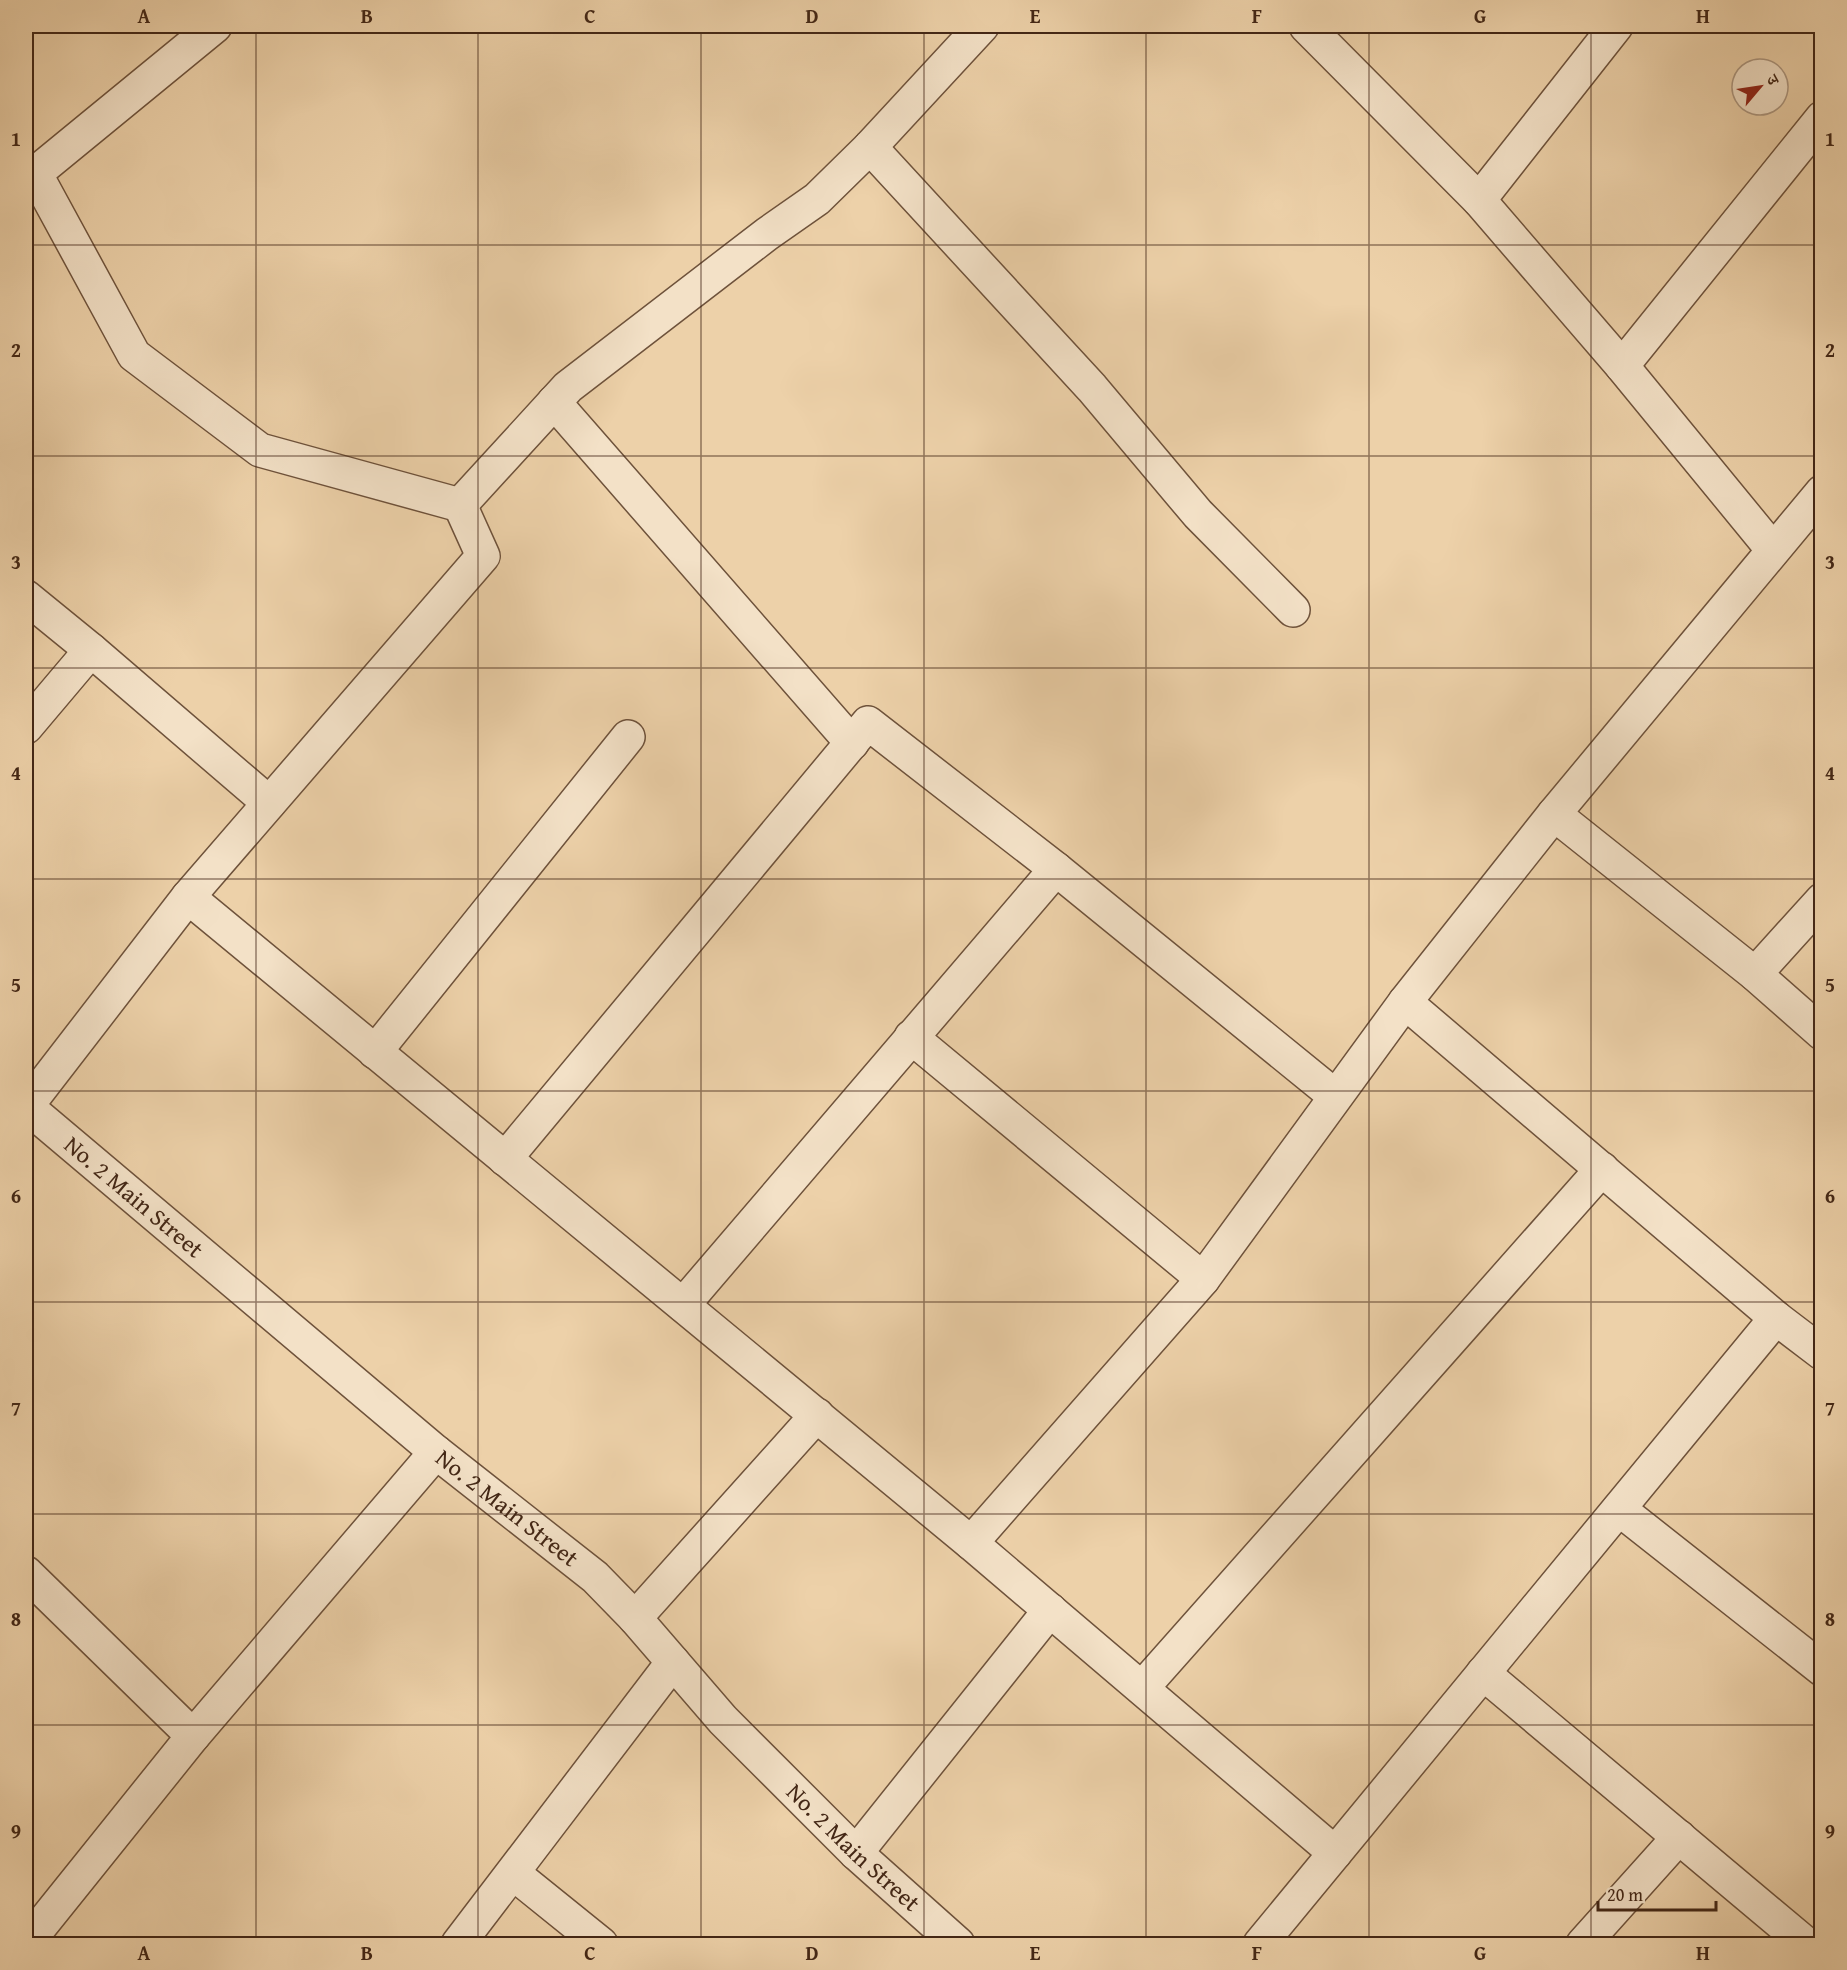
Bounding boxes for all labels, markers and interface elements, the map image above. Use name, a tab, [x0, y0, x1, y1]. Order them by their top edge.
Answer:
text: A	[138, 1, 151, 30]
text: B	[361, 1, 373, 30]
text: C	[584, 1, 596, 30]
text: D	[805, 1, 819, 30]
text: E	[1030, 1, 1041, 30]
text: F	[1252, 1, 1262, 30]
text: G	[1474, 1, 1486, 30]
text: H	[1696, 1, 1710, 30]
north arrow	[1730, 57, 1790, 117]
text: उ	[1760, 69, 1786, 91]
text: 1	[11, 124, 21, 153]
text: 1	[1825, 124, 1835, 153]
text: 2	[11, 335, 21, 364]
text: 2	[1825, 335, 1835, 364]
text: 3	[11, 547, 21, 576]
text: 3	[1825, 547, 1835, 576]
text: 4	[11, 758, 21, 787]
text: 4	[1825, 758, 1835, 787]
text: 5	[11, 970, 21, 999]
text: 5	[1825, 970, 1835, 999]
street label: No. 2 Main Street	[57, 1127, 212, 1266]
text: 6	[11, 1181, 21, 1210]
text: 6	[1825, 1181, 1835, 1210]
text: 7	[11, 1393, 21, 1422]
text: 7	[1825, 1393, 1835, 1422]
street label: No. 2 Main Street	[429, 1440, 587, 1575]
text: 8	[11, 1604, 21, 1633]
text: 8	[1825, 1604, 1835, 1633]
street label: No. 2 Main Street	[779, 1775, 929, 1920]
text: 9	[11, 1816, 21, 1845]
text: 9	[1825, 1816, 1835, 1845]
scale bar	[1598, 1874, 1716, 1912]
text: 20 m	[1607, 1881, 1643, 1908]
text: A	[138, 1938, 151, 1967]
text: B	[361, 1938, 373, 1967]
text: C	[584, 1938, 596, 1967]
text: D	[805, 1938, 819, 1967]
text: E	[1030, 1938, 1041, 1967]
text: F	[1252, 1938, 1262, 1967]
text: G	[1474, 1938, 1486, 1967]
text: H	[1696, 1938, 1710, 1967]

